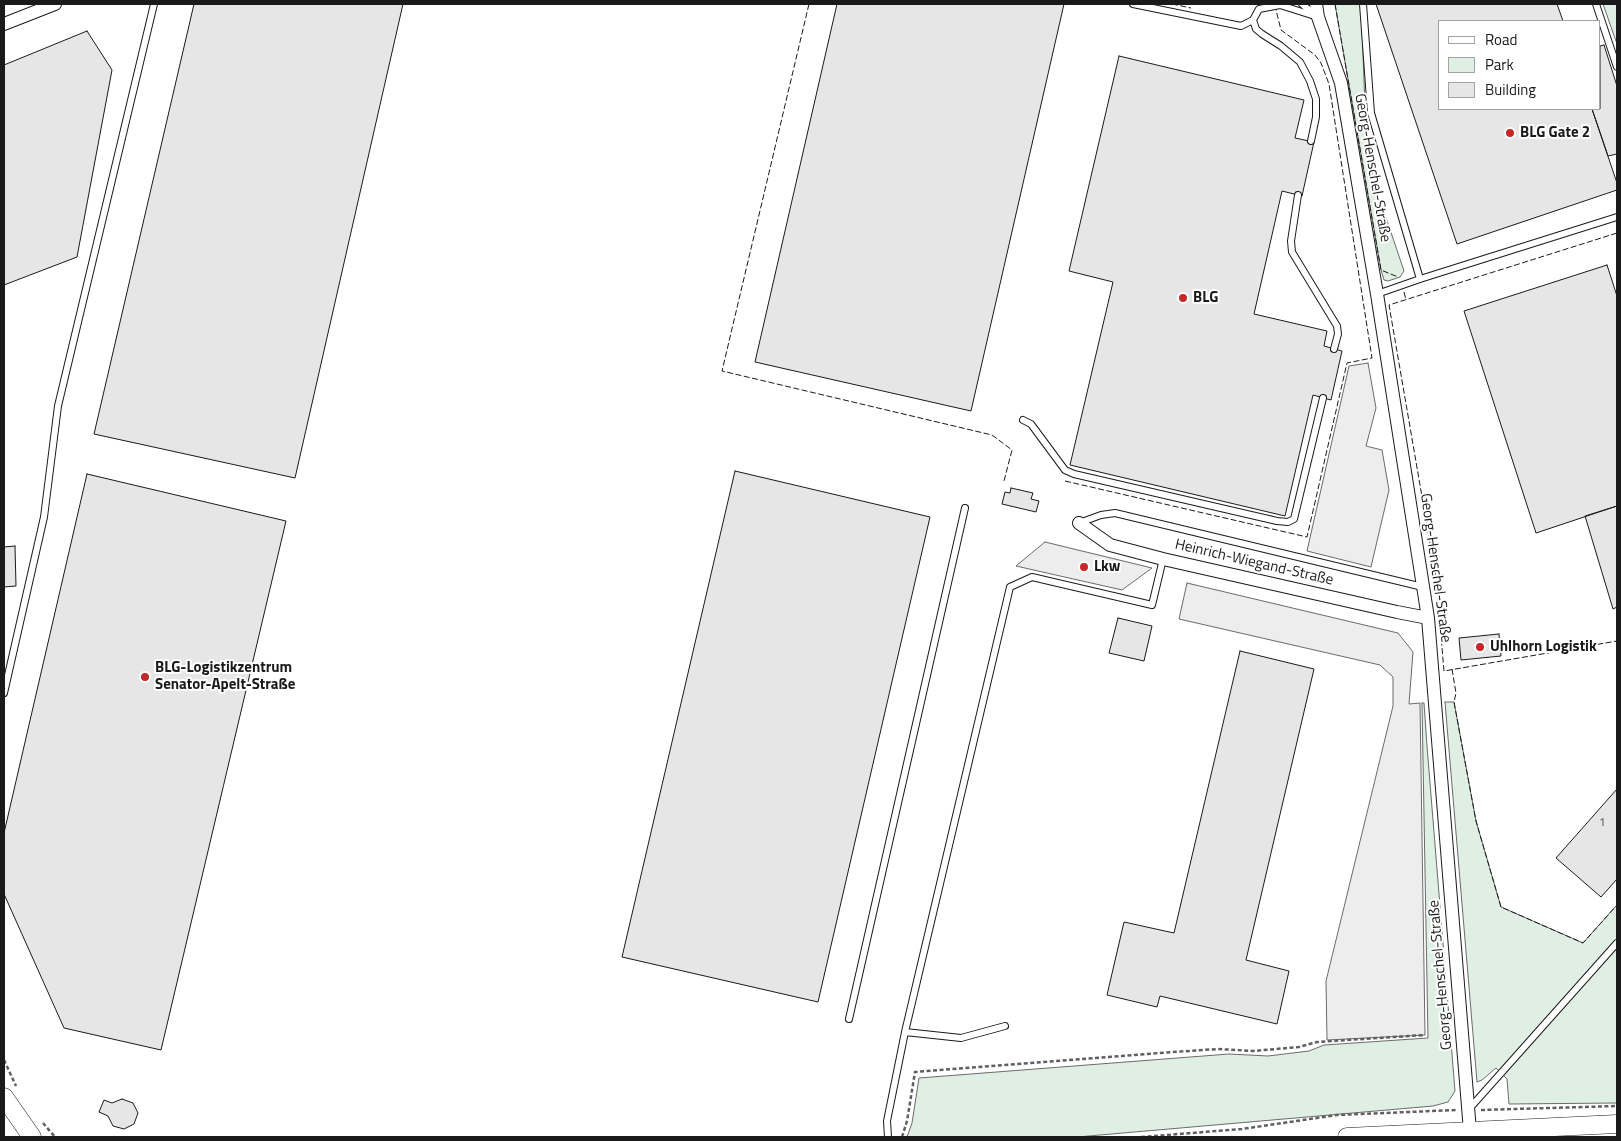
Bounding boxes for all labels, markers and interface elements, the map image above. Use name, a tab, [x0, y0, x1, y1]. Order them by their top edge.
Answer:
legend	[1438, 20, 1601, 110]
text: Road	[1485, 28, 1517, 51]
text: Park	[1485, 53, 1514, 76]
text: Building	[1485, 78, 1536, 101]
street label: Georg-Henschel-Straße	[1350, 92, 1394, 244]
place label: BLG Gate 2	[1520, 124, 1590, 142]
marker: BLG Gate 2	[1504, 127, 1516, 139]
place label: BLG	[1193, 289, 1218, 307]
marker: BLG	[1177, 292, 1189, 304]
street label: Georg-Henschel-Straße	[1416, 492, 1454, 644]
street label: Heinrich-Wiegand-Straße	[1173, 536, 1335, 590]
place label: Lkw	[1094, 558, 1120, 576]
marker: Lkw	[1078, 561, 1090, 573]
place label: Uhlhorn Logistik	[1490, 638, 1597, 656]
marker: Uhlhorn Logistik	[1474, 641, 1486, 653]
place label: BLG-Logistikzentrum Senator-Apelt-Straße	[155, 659, 295, 694]
marker: BLG-Logistikzentrum Senator-Apelt-Straße	[139, 671, 151, 683]
house number: 1	[1599, 816, 1605, 830]
street label: Georg-Henschel-Straße	[1425, 899, 1457, 1051]

